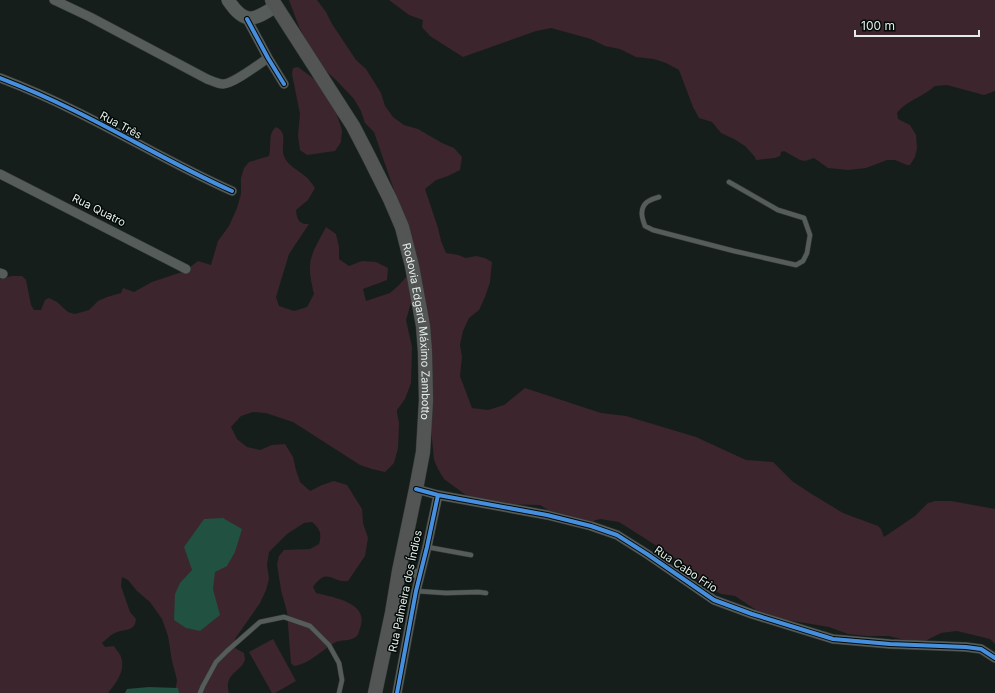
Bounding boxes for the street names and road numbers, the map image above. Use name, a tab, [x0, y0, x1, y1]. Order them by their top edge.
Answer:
street label: Rua Três	[98, 108, 145, 142]
street label: Rua Quatro	[70, 191, 128, 230]
street label: Rodovia Edgard Máximo Zambotto	[399, 241, 433, 421]
street label: Rua Palmeira dos Índios	[385, 529, 425, 653]
street label: Rua Cabo Frio	[652, 543, 721, 596]

